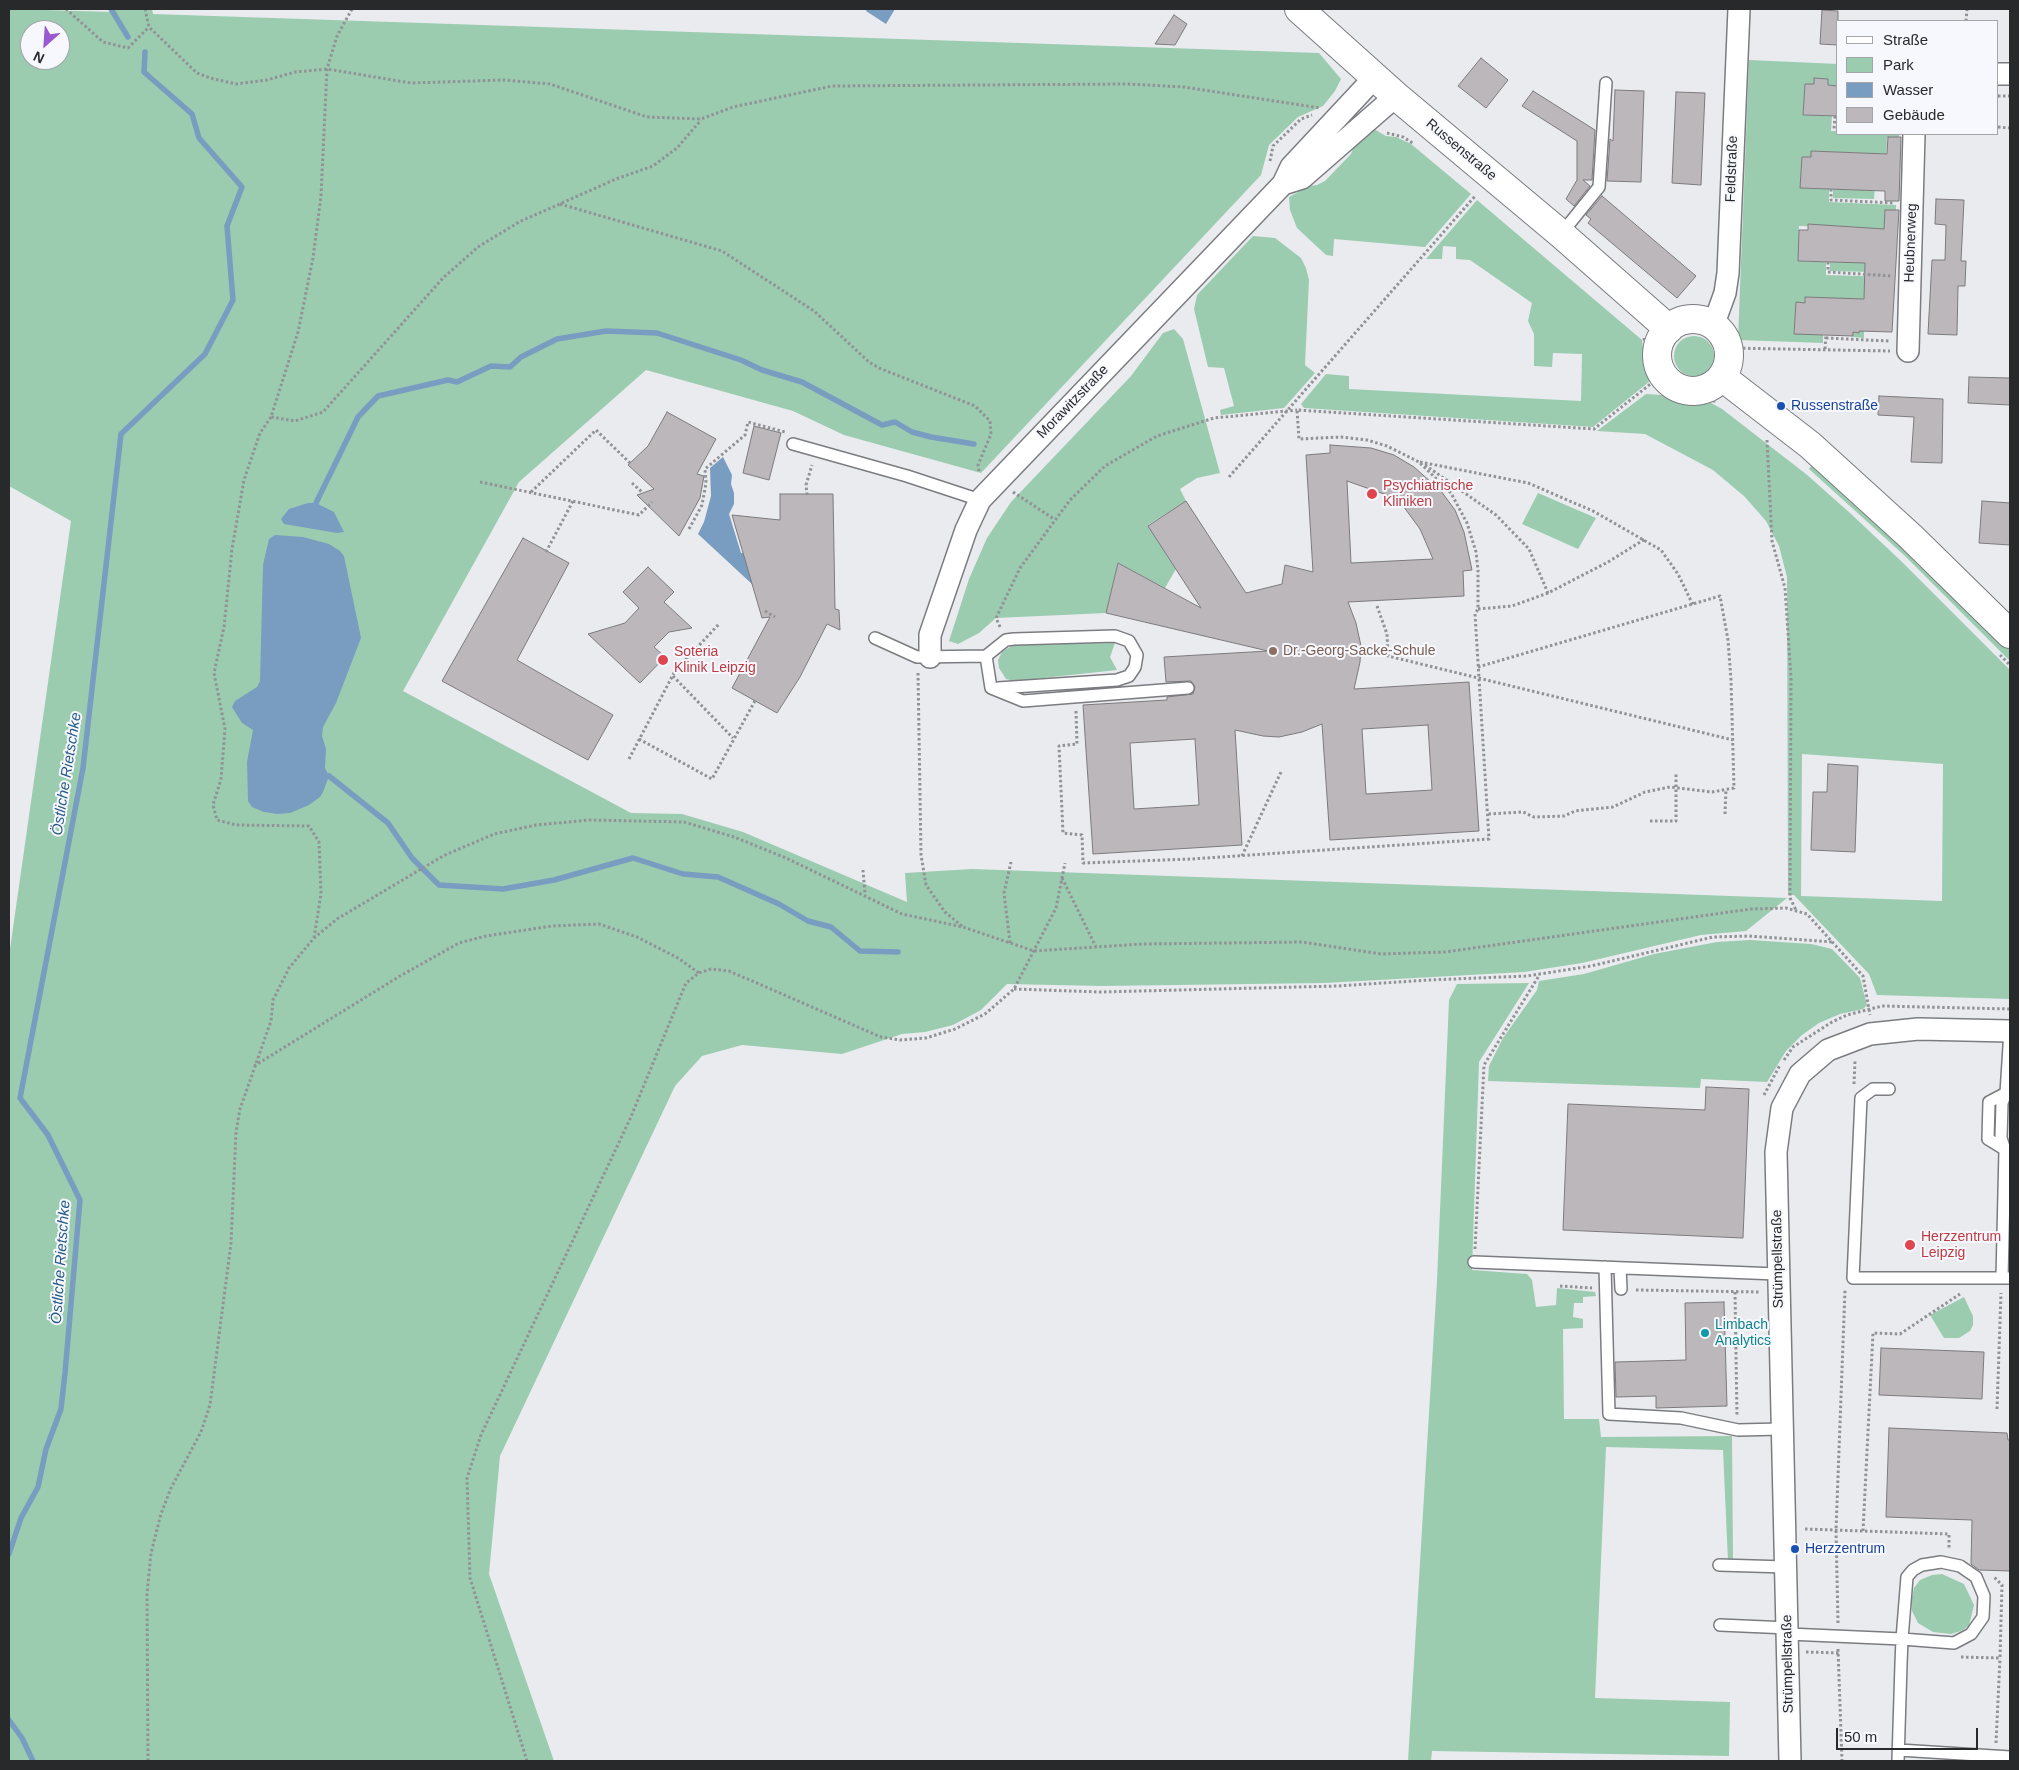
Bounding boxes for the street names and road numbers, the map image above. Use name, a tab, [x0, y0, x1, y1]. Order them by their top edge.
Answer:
street label: Russenstraße	[1422, 116, 1500, 184]
street label: Feldstraße	[1722, 135, 1742, 203]
street label: Heubnerweg	[1901, 203, 1921, 283]
street label: Morawitzstraße	[1034, 362, 1112, 442]
street label: Strümpellstraße	[1769, 1209, 1787, 1309]
street label: Strümpellstraße	[1779, 1614, 1797, 1714]

